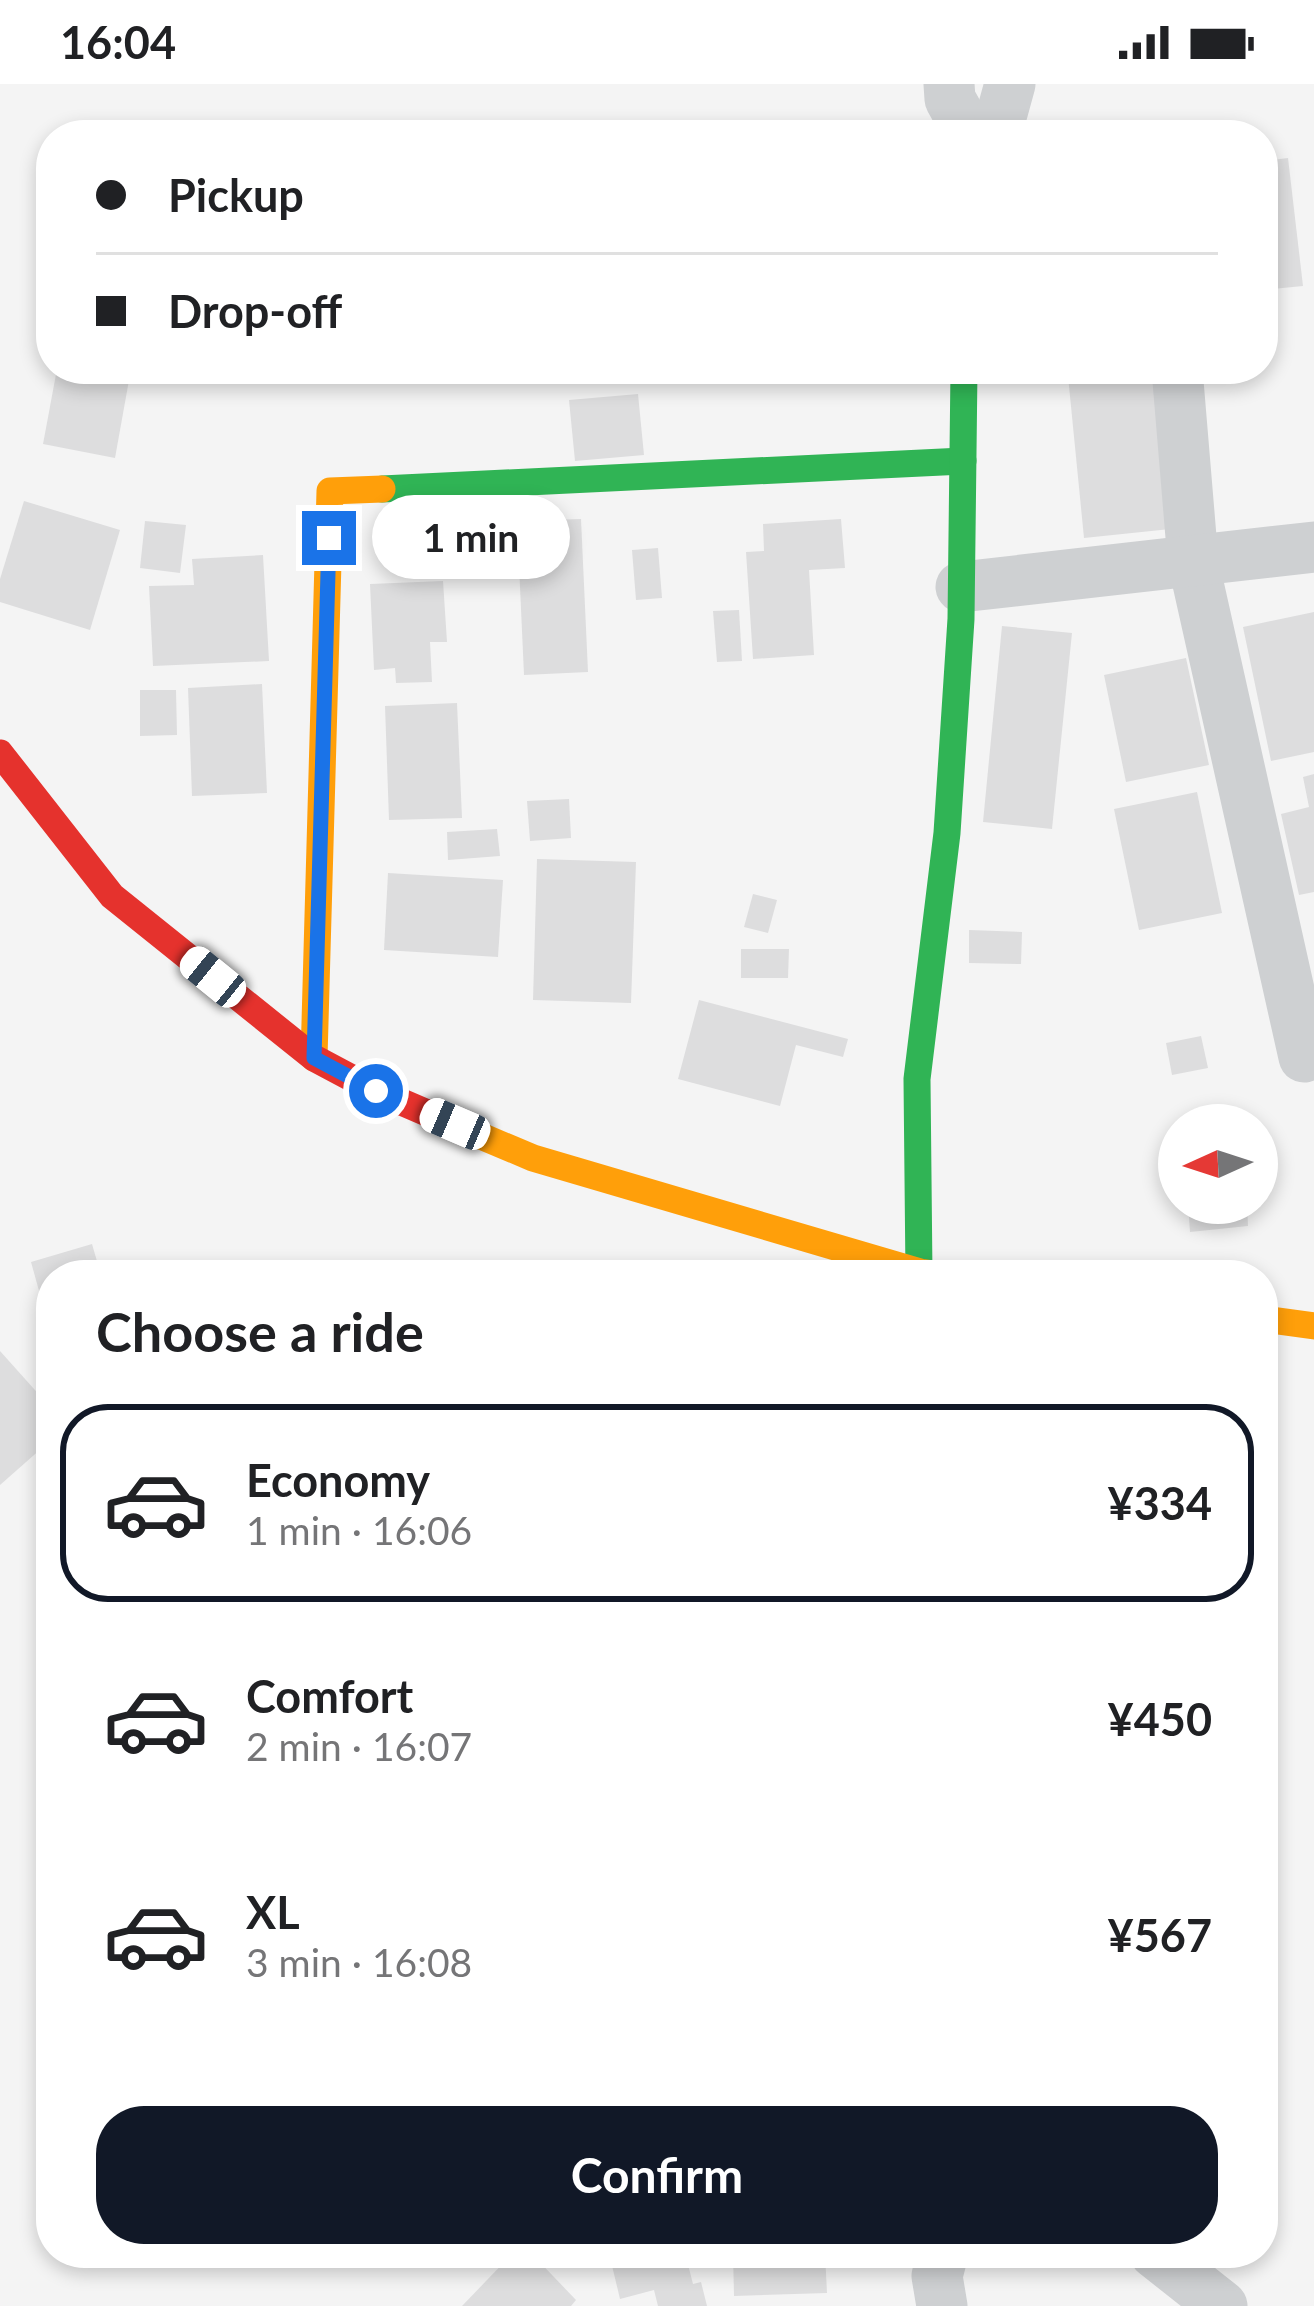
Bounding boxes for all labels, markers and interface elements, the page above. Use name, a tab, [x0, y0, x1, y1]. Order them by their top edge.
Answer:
text: 16:04	[60, 15, 176, 69]
text: Pickup	[168, 168, 304, 222]
text: Drop-off	[168, 284, 342, 338]
callout: 1 min	[371, 496, 569, 580]
route end	[302, 511, 356, 565]
text: 1 min	[423, 514, 519, 560]
car	[174, 940, 252, 1014]
route start	[349, 1064, 403, 1118]
car	[415, 1093, 495, 1155]
north arrow	[1158, 1104, 1278, 1224]
map controls	[1158, 1104, 1278, 1224]
text: Choose a ride	[96, 1299, 424, 1364]
icon: car	[102, 1449, 210, 1557]
text: Economy	[246, 1453, 430, 1507]
text: ¥334	[1108, 1476, 1212, 1530]
text: 1 min · 16:06	[246, 1507, 472, 1553]
icon: car	[102, 1665, 210, 1773]
text: Comfort	[246, 1669, 413, 1723]
text: ¥450	[1108, 1692, 1212, 1746]
text: 2 min · 16:07	[246, 1723, 472, 1769]
icon: car	[102, 1881, 210, 1989]
text: XL	[246, 1885, 300, 1939]
text: ¥567	[1108, 1908, 1212, 1962]
text: 3 min · 16:08	[246, 1939, 472, 1985]
button: Confirm	[96, 2106, 1218, 2244]

